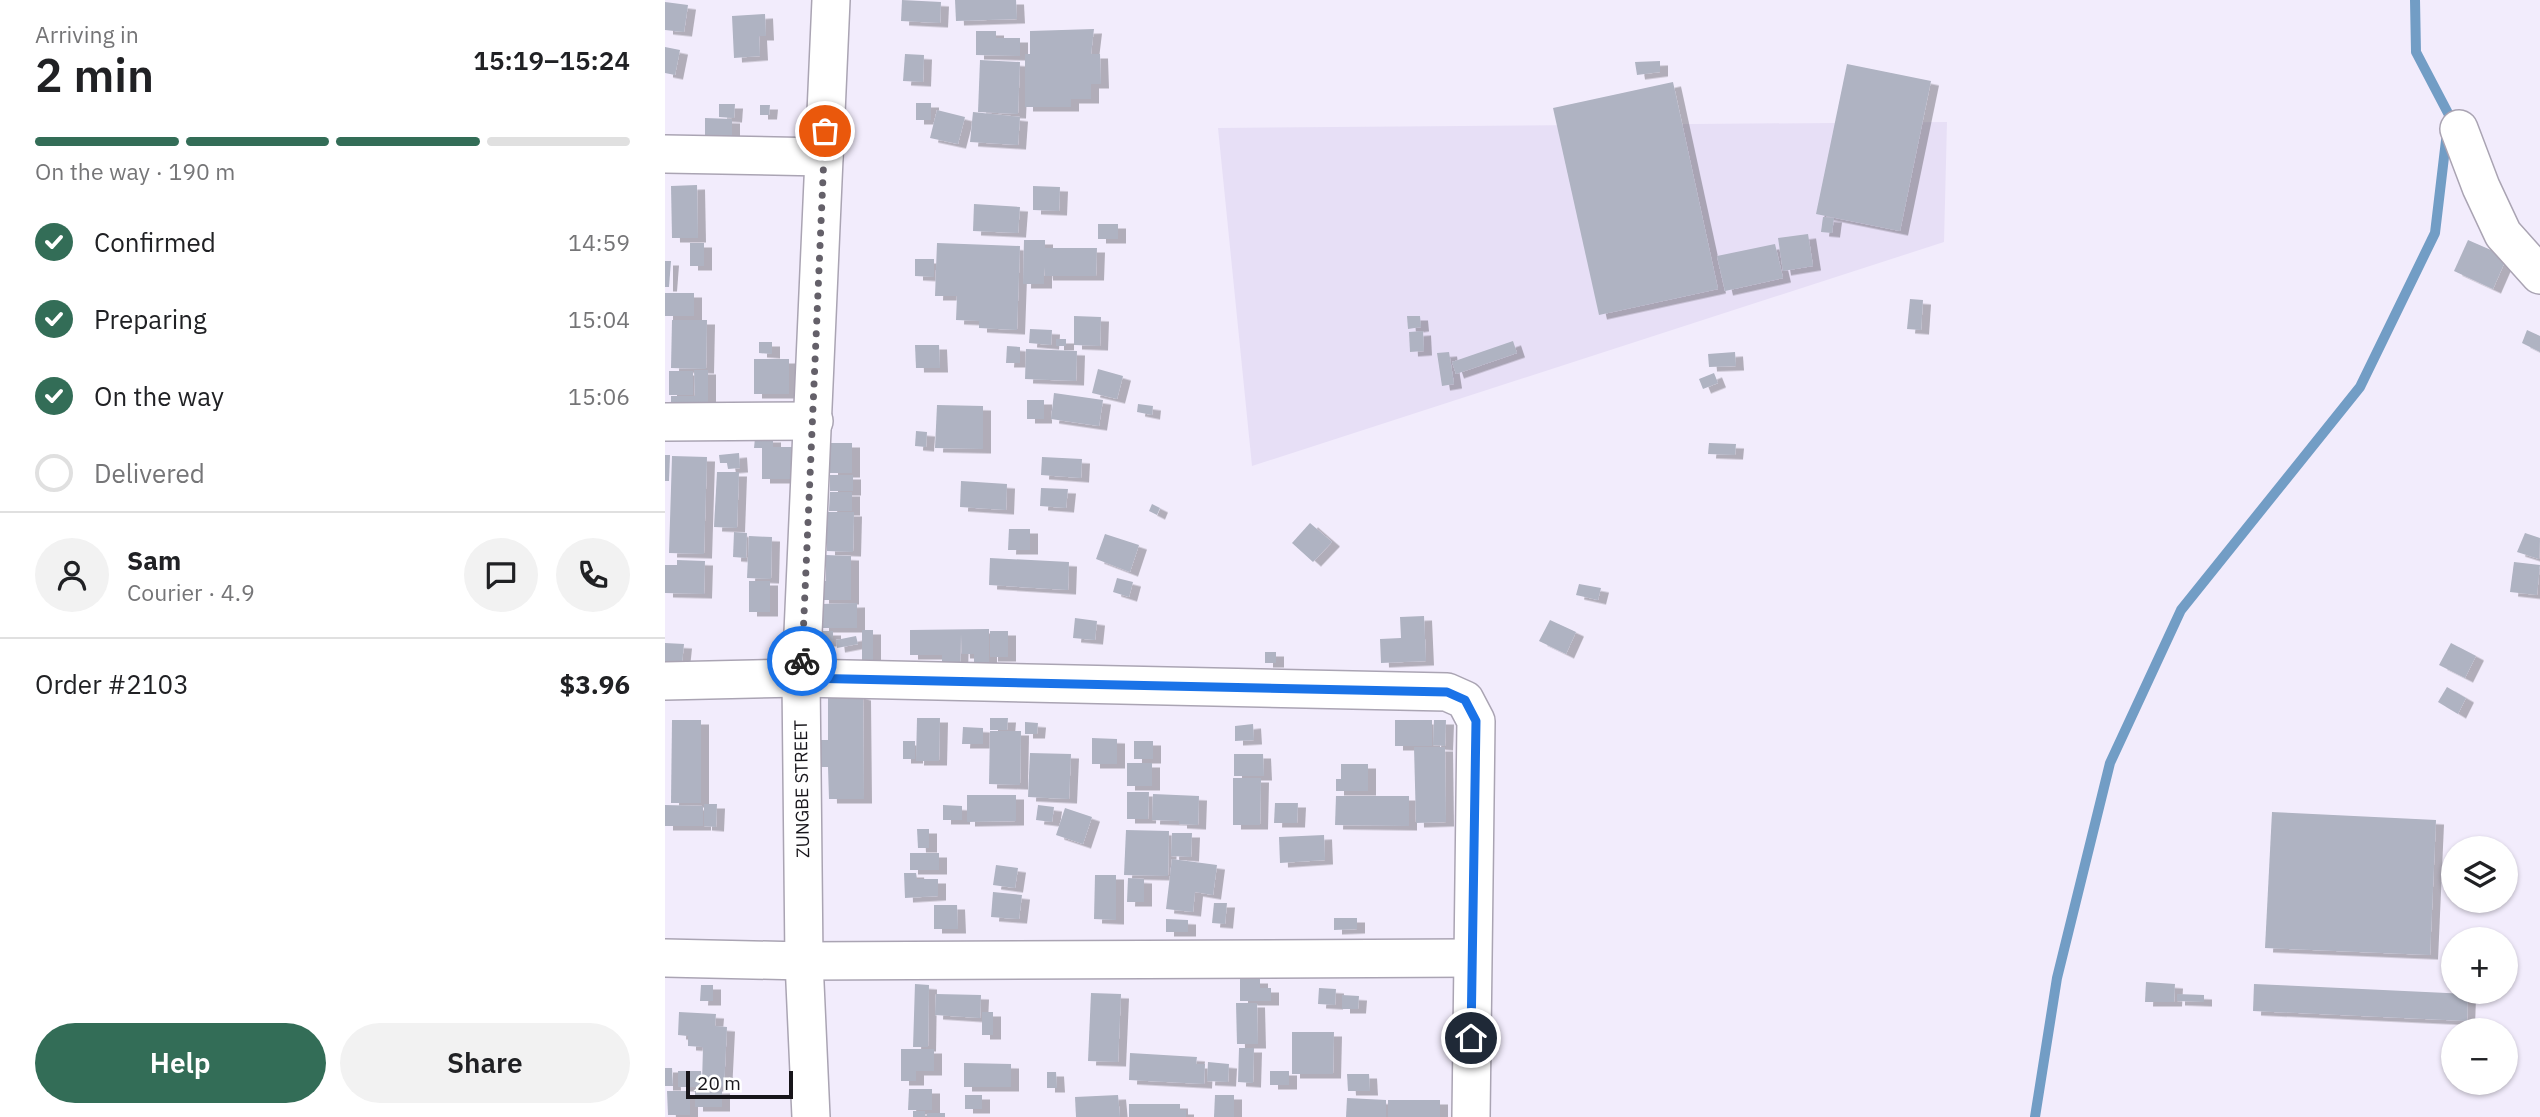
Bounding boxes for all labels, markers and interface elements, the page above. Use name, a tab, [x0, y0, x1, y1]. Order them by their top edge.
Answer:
text: Arriving in	[35, 19, 139, 49]
text: 15:19–15:24	[473, 43, 630, 77]
text: 2 min	[35, 45, 154, 105]
pin	[795, 101, 855, 161]
icon: bag	[806, 112, 844, 150]
text: On the way · 190 m	[35, 156, 235, 186]
icon: check	[35, 223, 73, 261]
text: Confirmed	[94, 225, 216, 259]
text: 14:59	[568, 227, 630, 257]
icon: check	[35, 300, 73, 338]
text: Preparing	[94, 302, 207, 336]
text: 15:04	[568, 304, 630, 334]
icon: check	[35, 377, 73, 415]
text: On the way	[94, 379, 224, 413]
text: 15:06	[568, 381, 630, 411]
text: Delivered	[94, 456, 205, 490]
button: person	[35, 538, 109, 612]
button: chat	[464, 538, 538, 612]
button: phone	[556, 538, 630, 612]
text: Sam	[127, 543, 181, 577]
text: Courier · 4.9	[127, 577, 255, 607]
courier	[767, 626, 837, 696]
icon: bike	[783, 642, 821, 680]
text: Order #2103	[35, 667, 189, 701]
text: $3.96	[560, 667, 630, 701]
street label: ZUNGBE STREET	[789, 720, 814, 858]
map controls	[2441, 836, 2518, 1095]
button: layers	[2441, 836, 2518, 913]
button: +	[2441, 927, 2518, 1004]
pin	[1441, 1008, 1501, 1068]
button: −	[2441, 1018, 2518, 1095]
icon: home	[1452, 1019, 1490, 1057]
button: Help	[35, 1023, 326, 1103]
button: Share	[340, 1023, 630, 1103]
scale bar	[686, 1068, 793, 1100]
text: 20 m	[697, 1071, 741, 1095]

